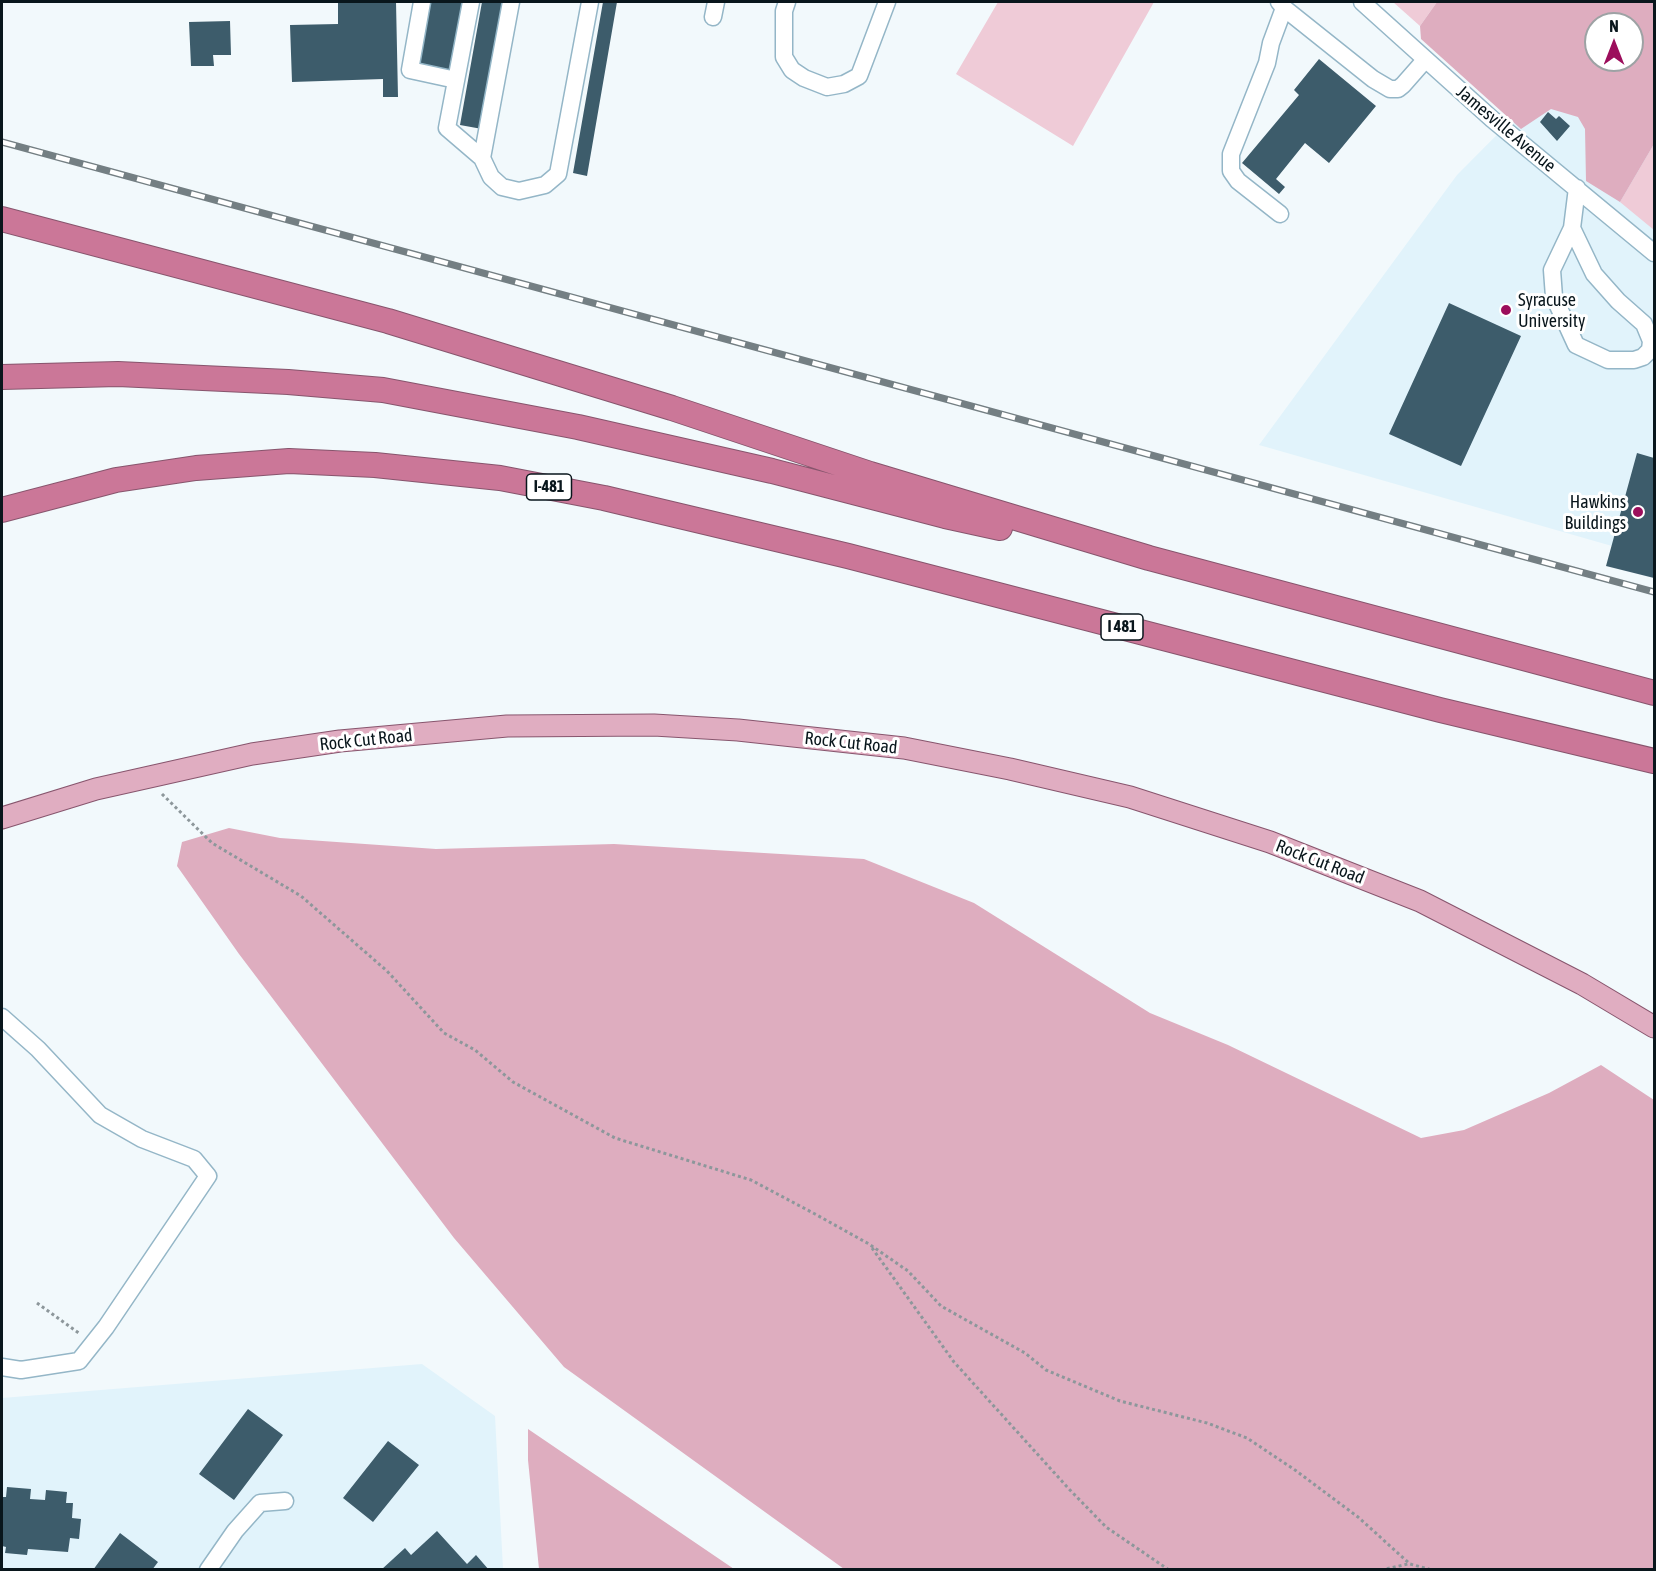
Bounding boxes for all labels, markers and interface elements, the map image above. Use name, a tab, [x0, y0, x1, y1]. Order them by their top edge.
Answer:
north arrow	[1584, 12, 1644, 72]
text: N	[1609, 17, 1619, 35]
street label: Jamesville Avenue	[1452, 81, 1560, 177]
place label: Syracuse University	[1518, 289, 1585, 332]
marker: Syracuse University	[1499, 303, 1513, 317]
road number: I-481	[526, 474, 572, 500]
place label: Hawkins Buildings	[1565, 491, 1626, 534]
marker: Hawkins Buildings	[1631, 505, 1645, 519]
road number: I 481	[1101, 614, 1143, 640]
street label: Rock Cut Road	[318, 724, 414, 756]
street label: Rock Cut Road	[803, 727, 899, 759]
street label: Rock Cut Road	[1273, 835, 1367, 889]

